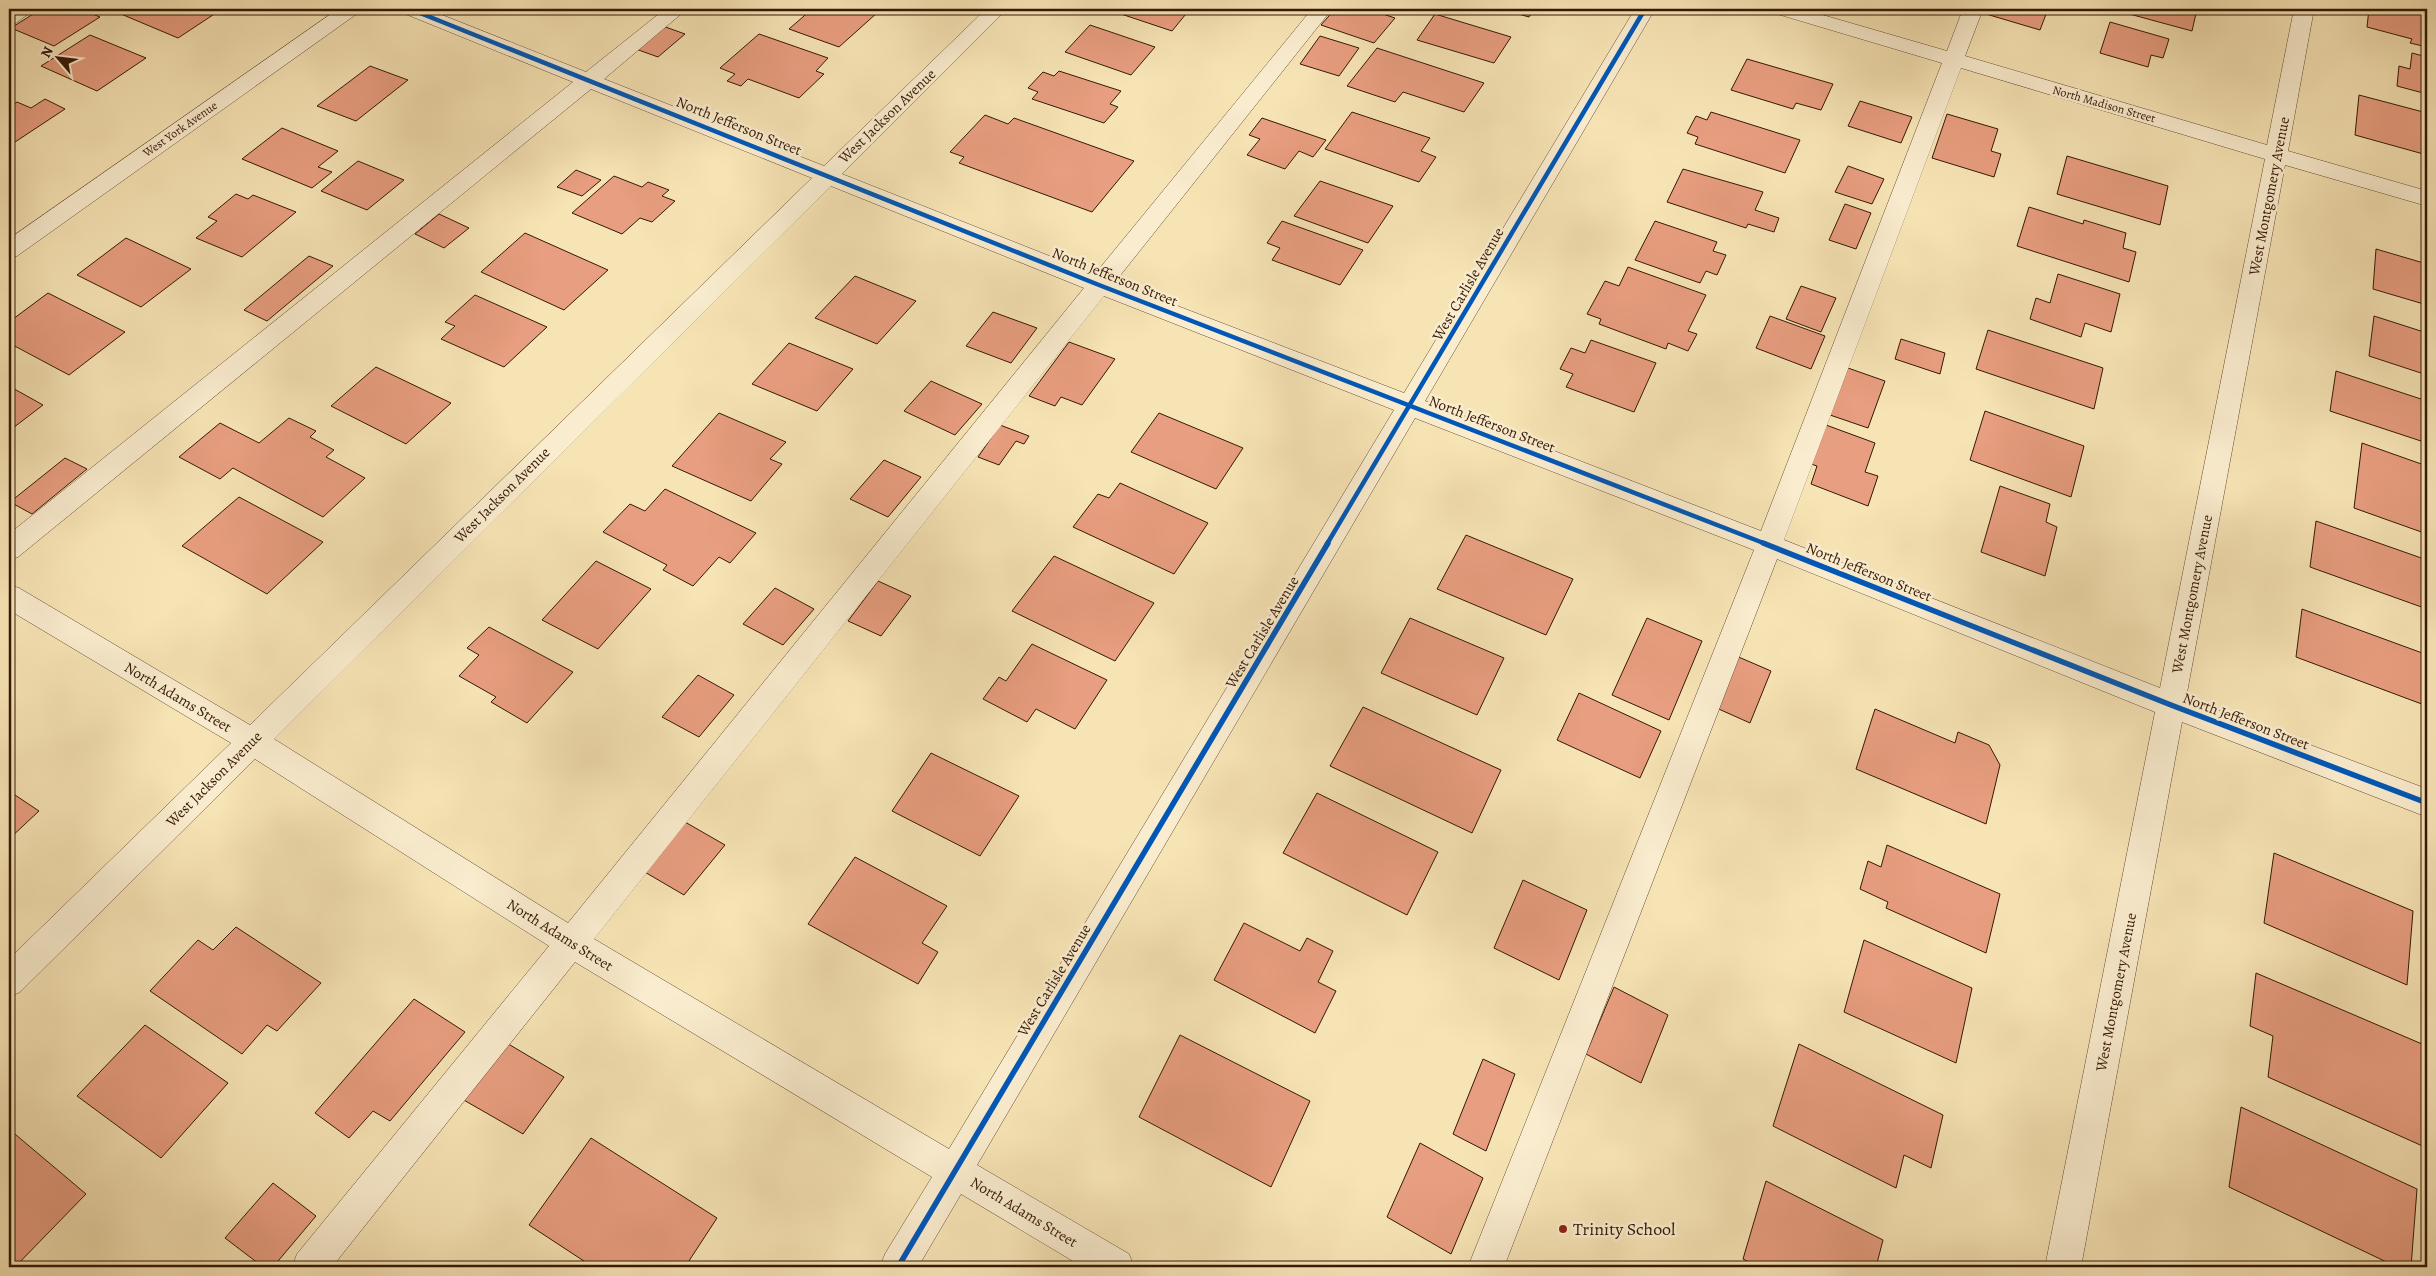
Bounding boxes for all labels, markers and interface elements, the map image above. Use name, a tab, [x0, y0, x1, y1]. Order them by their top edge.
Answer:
north arrow	[32, 32, 82, 82]
text: N	[36, 43, 58, 61]
street label: West Jackson Avenue	[833, 64, 940, 168]
street label: North Madison Street	[2051, 82, 2157, 126]
street label: North Jefferson Street	[673, 92, 805, 160]
street label: West York Avenue	[139, 97, 220, 161]
street label: West Montgomery Avenue	[2244, 115, 2294, 278]
street label: West Carlisle Avenue	[1427, 224, 1509, 345]
street label: North Jefferson Street	[1049, 243, 1181, 311]
street label: North Jefferson Street	[1426, 391, 1558, 457]
street label: West Jackson Avenue	[449, 442, 555, 548]
street label: West Montgomery Avenue	[2167, 513, 2217, 676]
street label: North Jefferson Street	[1803, 538, 1935, 606]
street label: West Carlisle Avenue	[1220, 572, 1304, 693]
street label: North Adams Street	[121, 657, 235, 737]
street label: North Jefferson Street	[2180, 688, 2312, 754]
street label: West Jackson Avenue	[161, 726, 267, 832]
street label: North Adams Street	[503, 894, 617, 976]
street label: West Montgomery Avenue	[2091, 911, 2141, 1074]
street label: West Carlisle Avenue	[1012, 920, 1096, 1041]
street label: North Adams Street	[967, 1172, 1081, 1252]
place label: Trinity School	[1573, 1217, 1676, 1241]
marker: Trinity School	[1557, 1223, 1569, 1235]

